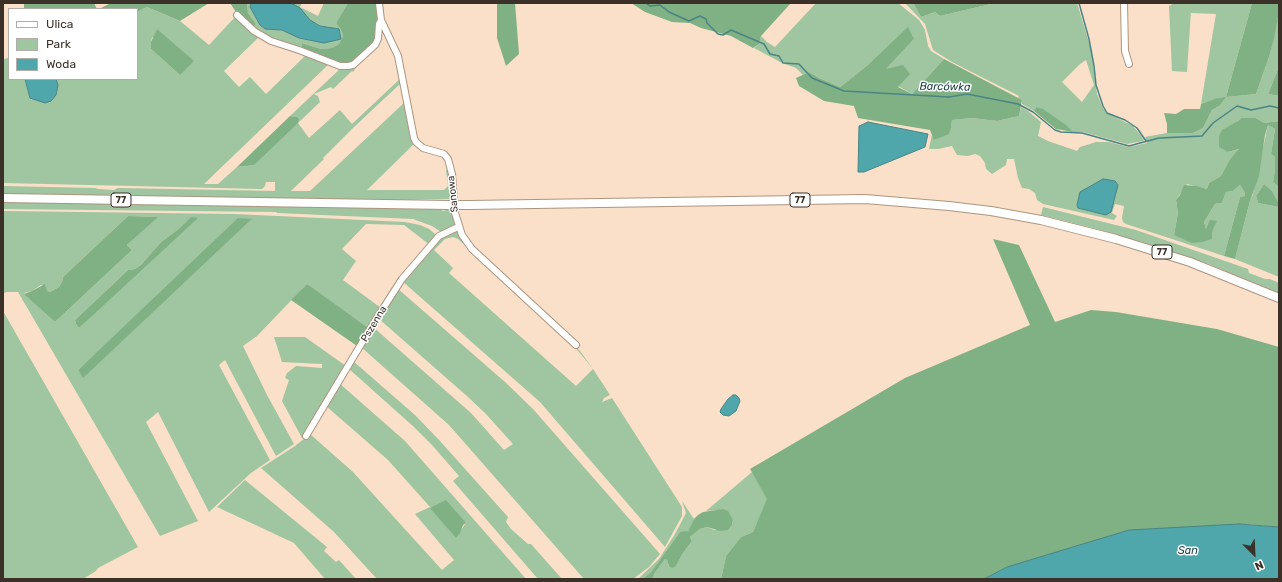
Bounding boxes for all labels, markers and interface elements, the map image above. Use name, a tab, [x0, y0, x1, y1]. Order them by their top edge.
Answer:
legend	[8, 8, 138, 80]
text: Ulica	[46, 17, 73, 31]
text: Park	[46, 37, 71, 51]
text: Woda	[46, 57, 76, 71]
water label: Barcówka	[919, 80, 971, 94]
street label: Sanowa	[445, 175, 461, 213]
road number: 77	[111, 193, 131, 207]
road number: 77	[790, 193, 810, 207]
road number: 77	[1152, 245, 1172, 259]
street label: Pszenna	[359, 304, 389, 344]
north arrow	[1234, 534, 1274, 574]
water label: San	[1178, 544, 1198, 558]
text: N	[1253, 558, 1265, 573]

